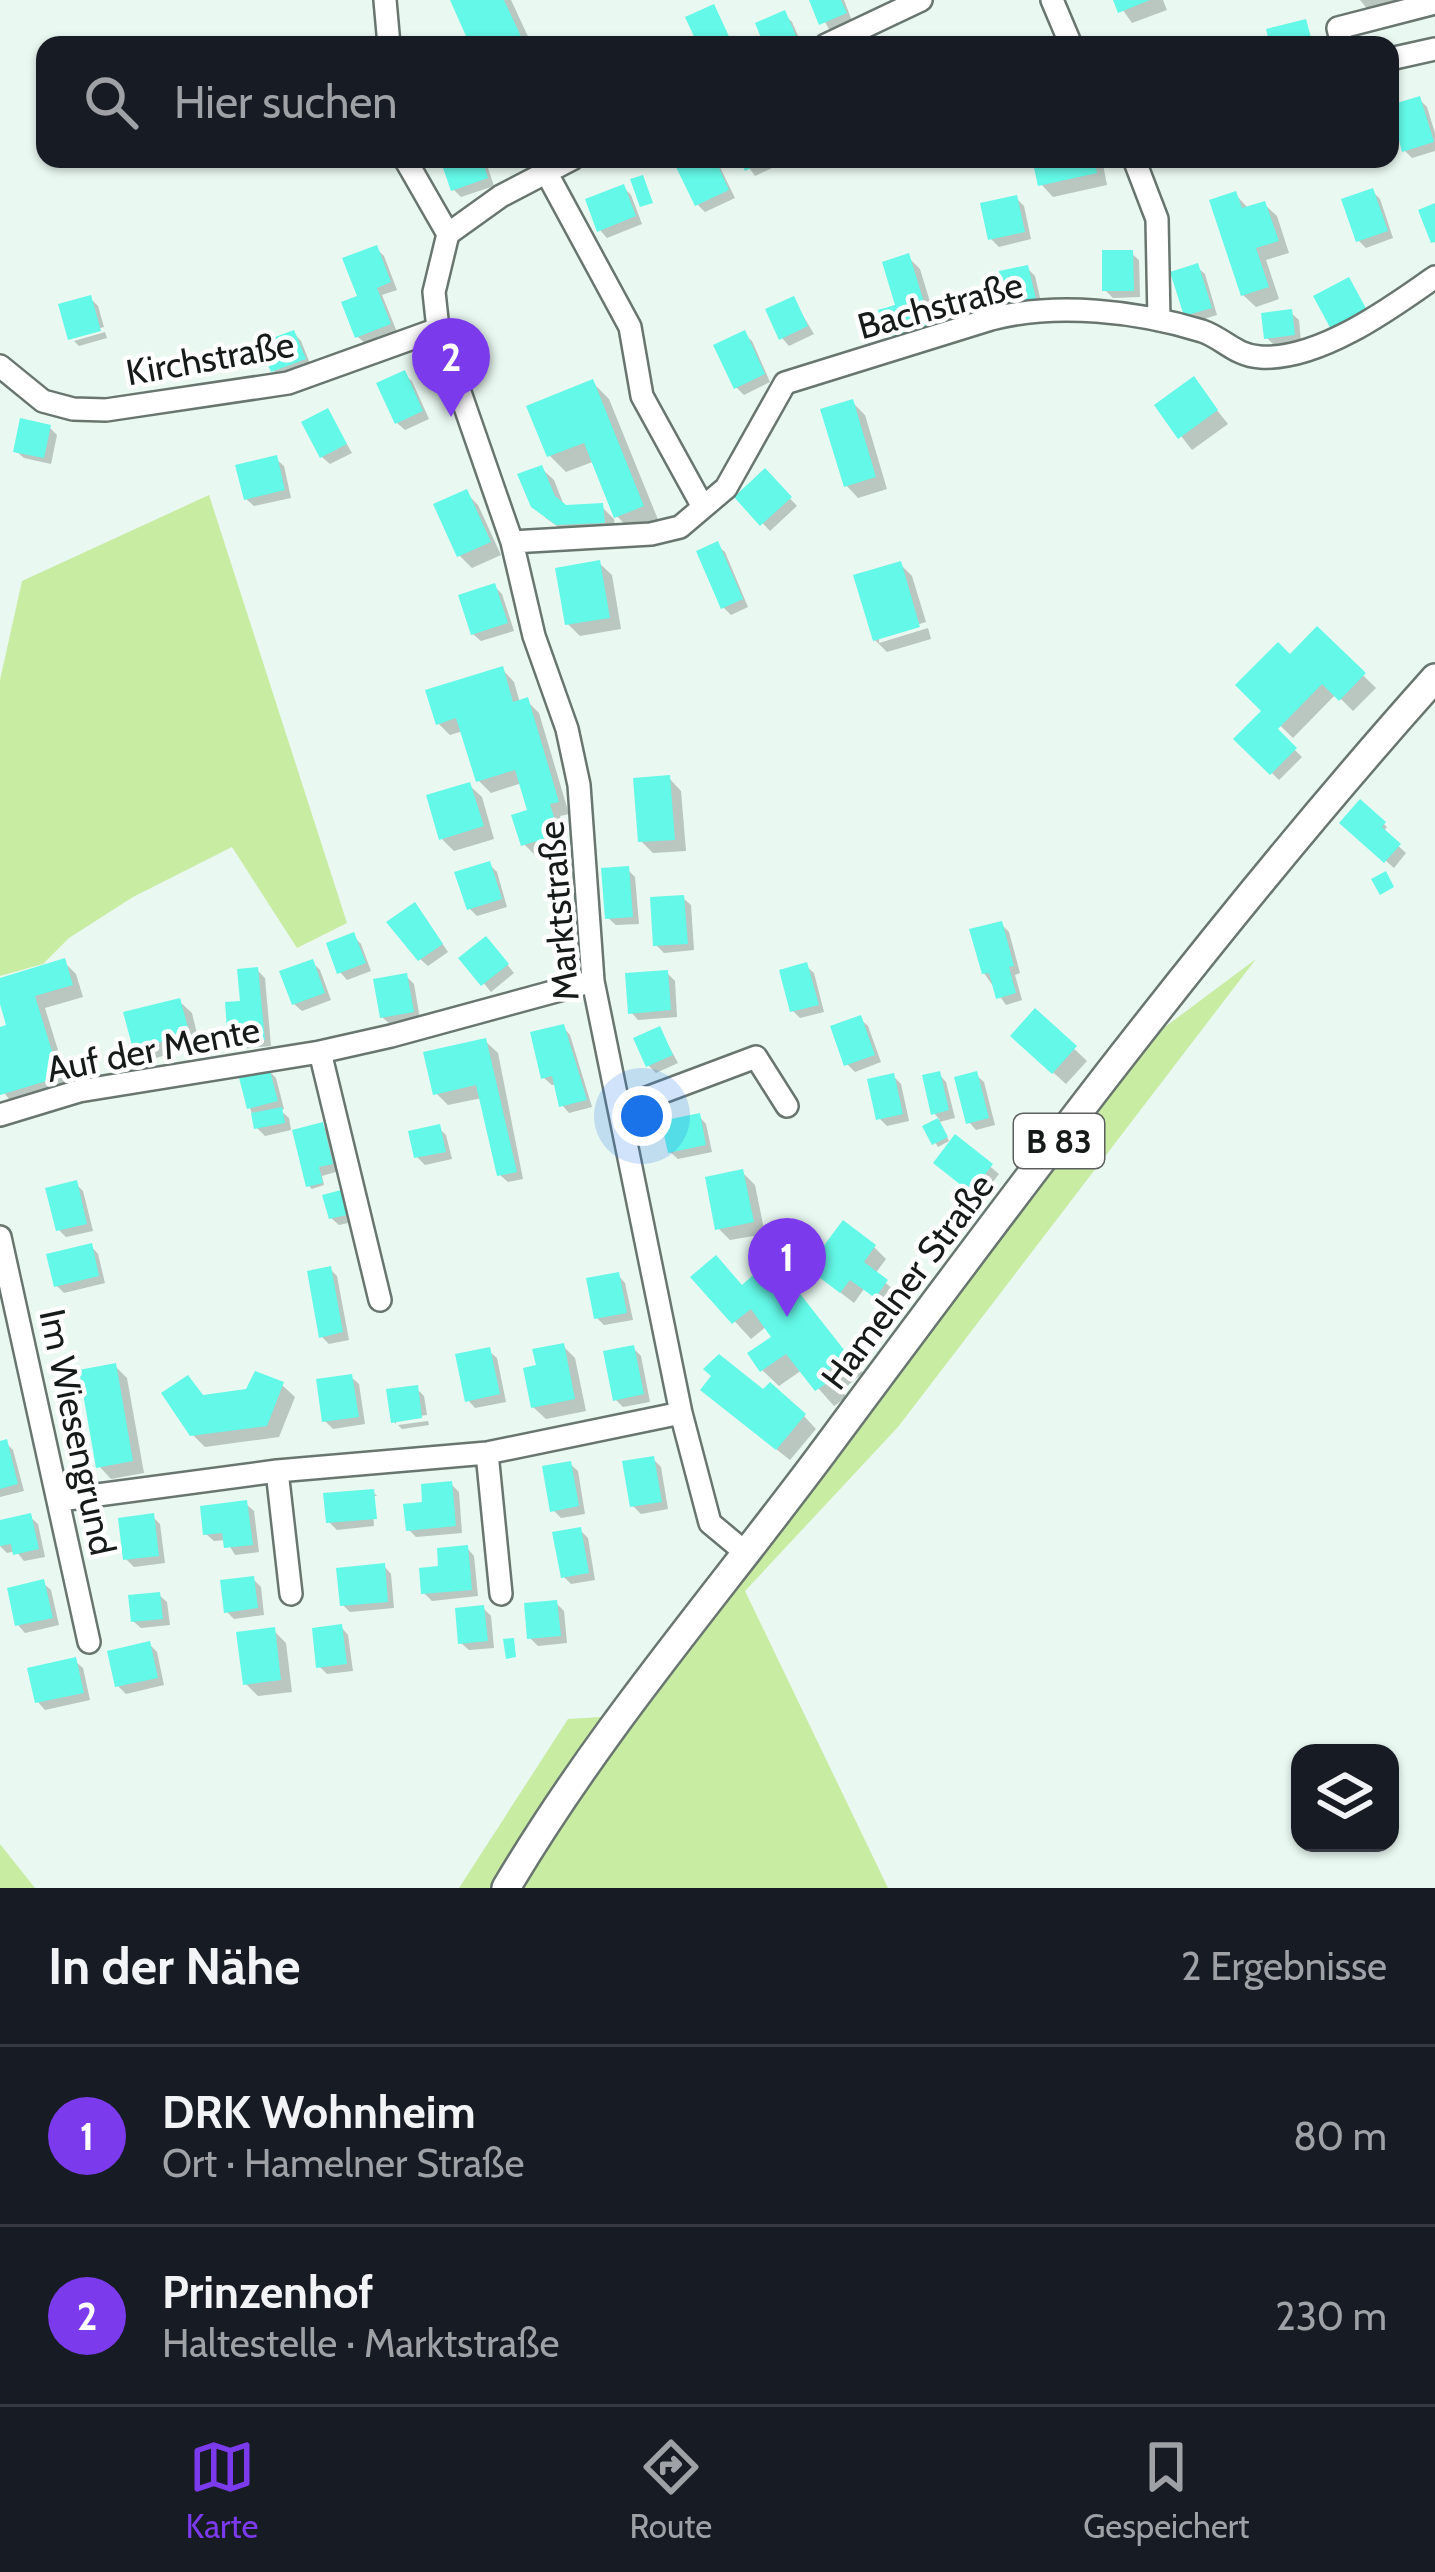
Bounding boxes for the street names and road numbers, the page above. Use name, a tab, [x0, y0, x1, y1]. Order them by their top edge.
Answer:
street label: Bachstraße	[853, 262, 1027, 348]
street label: Kirchstraße	[122, 322, 298, 394]
street label: Marktstraße	[528, 819, 588, 1003]
street label: Auf der Mente	[43, 1007, 263, 1091]
road number: B 83	[1014, 1114, 1104, 1168]
street label: Hamelner Straße	[812, 1164, 1002, 1398]
street label: Im Wiesengrund	[30, 1305, 126, 1559]

